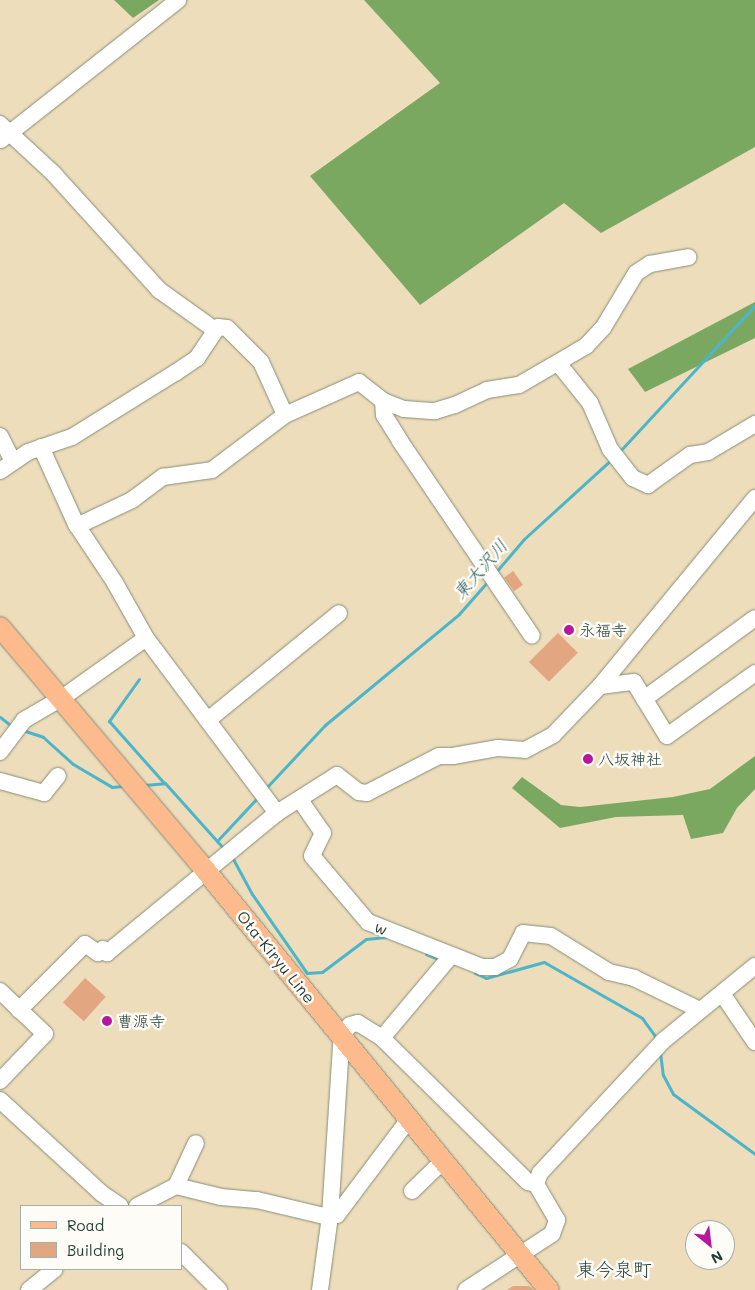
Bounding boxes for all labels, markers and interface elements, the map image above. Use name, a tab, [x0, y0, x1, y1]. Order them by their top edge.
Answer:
water label: 東大沢川	[448, 535, 512, 603]
place label: 永福寺	[579, 620, 627, 640]
marker: 永福寺	[563, 624, 575, 636]
place label: 八坂神社	[598, 749, 662, 769]
marker: 八坂神社	[582, 753, 594, 765]
street label: Ota-Kiryu Line	[233, 907, 319, 1007]
street label: w	[372, 917, 390, 939]
place label: 曹源寺	[117, 1011, 165, 1031]
marker: 曹源寺	[101, 1015, 113, 1027]
legend	[20, 1205, 182, 1270]
text: Road	[67, 1215, 104, 1235]
north arrow	[685, 1220, 735, 1270]
text: Building	[67, 1240, 124, 1260]
text: N	[708, 1247, 726, 1269]
district label: 東今泉町	[576, 1258, 652, 1280]

